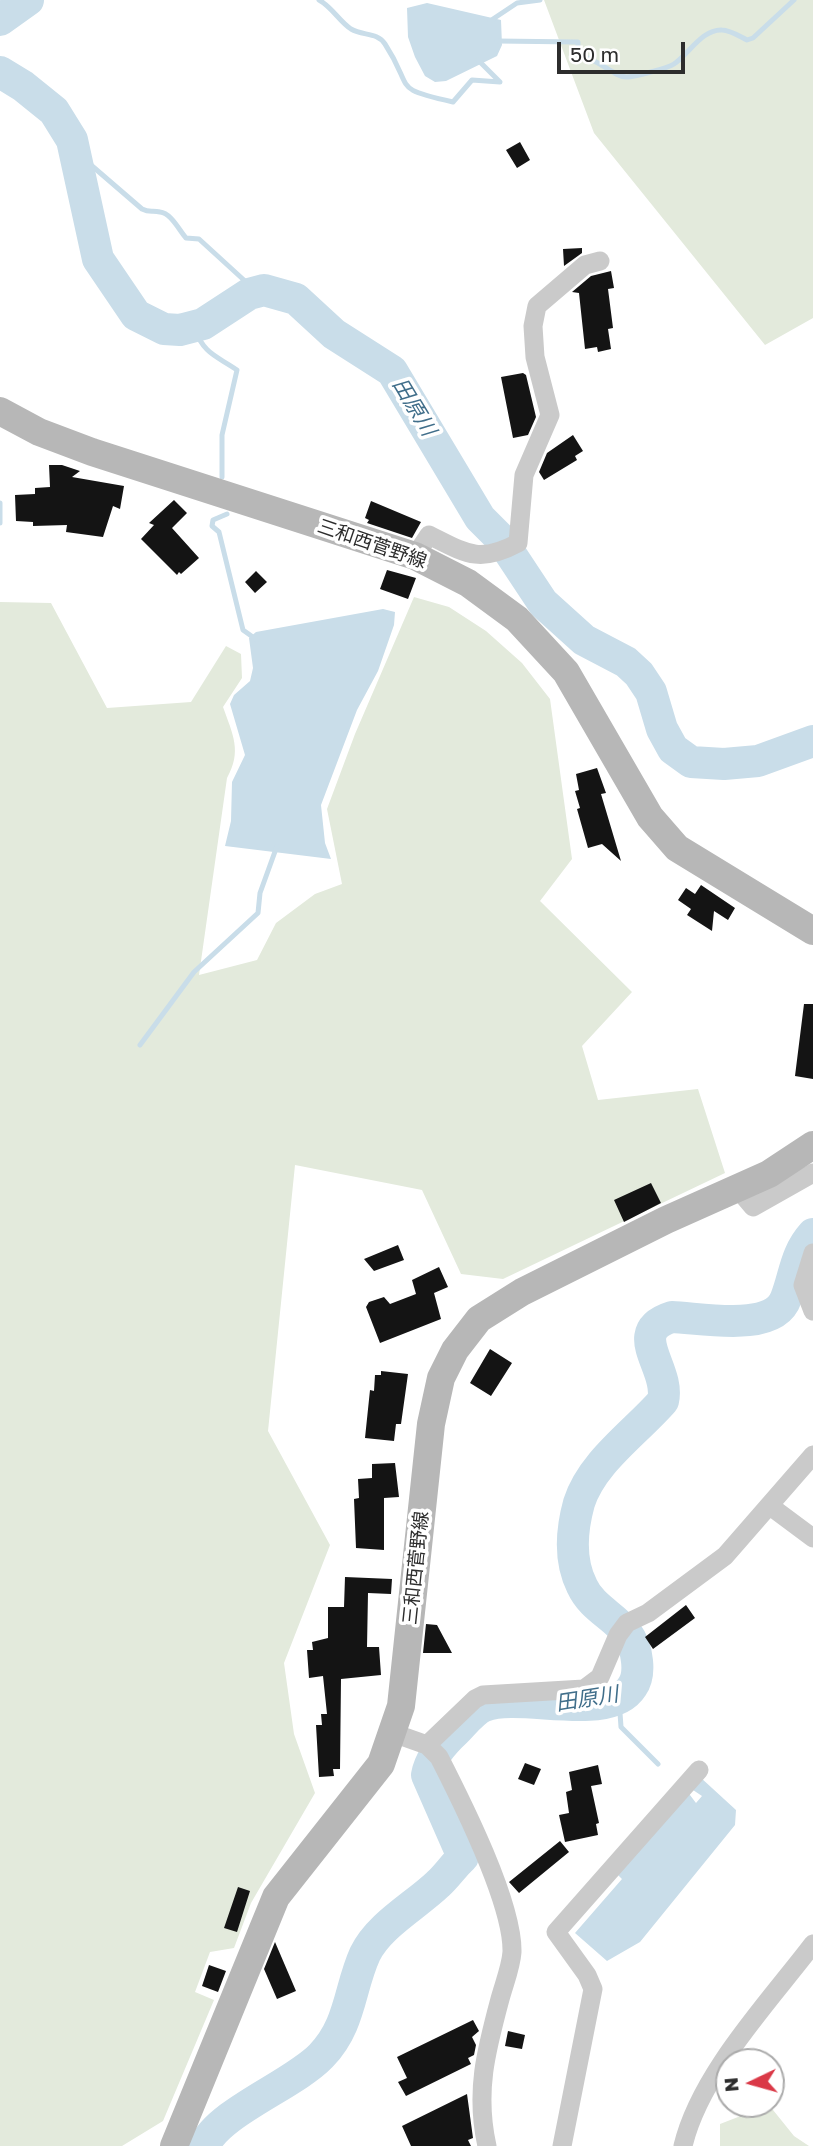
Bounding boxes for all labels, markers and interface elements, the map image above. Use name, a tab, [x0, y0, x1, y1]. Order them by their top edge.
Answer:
scale bar	[561, 28, 689, 72]
text: 50 m	[570, 41, 619, 67]
water label: 田原川	[387, 374, 441, 440]
street label: 三和西菅野線	[314, 515, 430, 573]
street label: 三和西菅野線	[399, 1510, 433, 1626]
water label: 田原川	[554, 1682, 620, 1716]
north arrow	[715, 2048, 785, 2118]
text: N	[718, 2077, 743, 2093]

